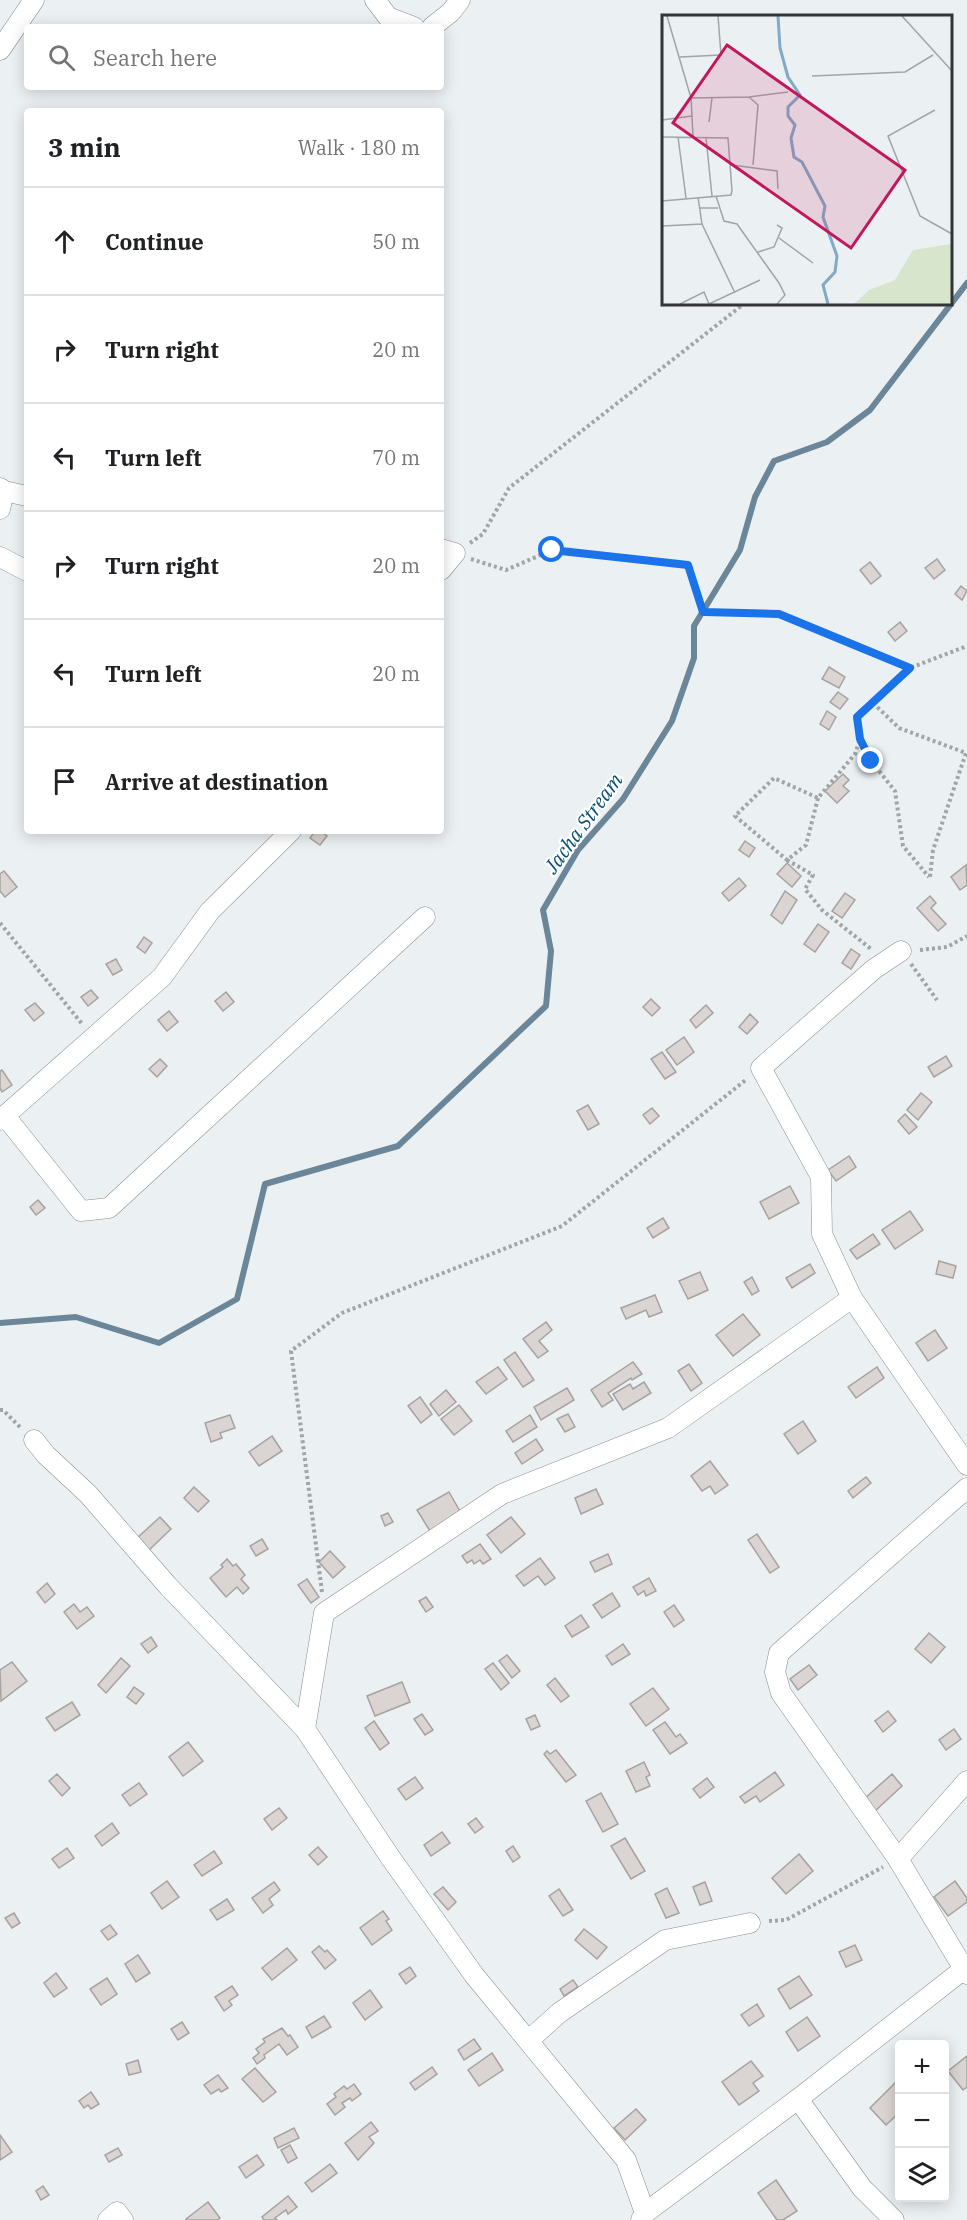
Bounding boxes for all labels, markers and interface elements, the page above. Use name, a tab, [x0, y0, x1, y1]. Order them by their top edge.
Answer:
inset map	[662, 15, 952, 304]
search box	[24, 24, 444, 90]
icon: search	[45, 41, 78, 74]
text: Search here	[93, 43, 217, 72]
text: 3 min	[48, 130, 121, 164]
text: Walk · 180 m	[298, 134, 420, 161]
icon: ahead	[48, 225, 81, 258]
text: Continue	[105, 227, 204, 256]
text: 50 m	[372, 228, 420, 255]
icon: right	[48, 333, 81, 366]
text: Turn right	[105, 335, 219, 364]
text: 20 m	[372, 336, 420, 363]
icon: left	[48, 441, 81, 474]
text: Turn left	[105, 443, 201, 472]
text: 70 m	[372, 444, 420, 471]
route start	[538, 536, 564, 562]
icon: right	[48, 549, 81, 582]
text: Turn right	[105, 551, 219, 580]
text: 20 m	[372, 552, 420, 579]
icon: left	[48, 657, 81, 690]
text: Turn left	[105, 659, 201, 688]
text: 20 m	[372, 660, 420, 687]
route end	[857, 747, 883, 773]
icon: arrive	[48, 765, 81, 798]
text: Arrive at destination	[105, 767, 328, 796]
water label: Jacha Stream	[537, 767, 629, 879]
map controls	[895, 2040, 949, 2202]
button: +	[895, 2040, 949, 2094]
button: −	[895, 2094, 949, 2148]
button: layers	[895, 2148, 949, 2202]

